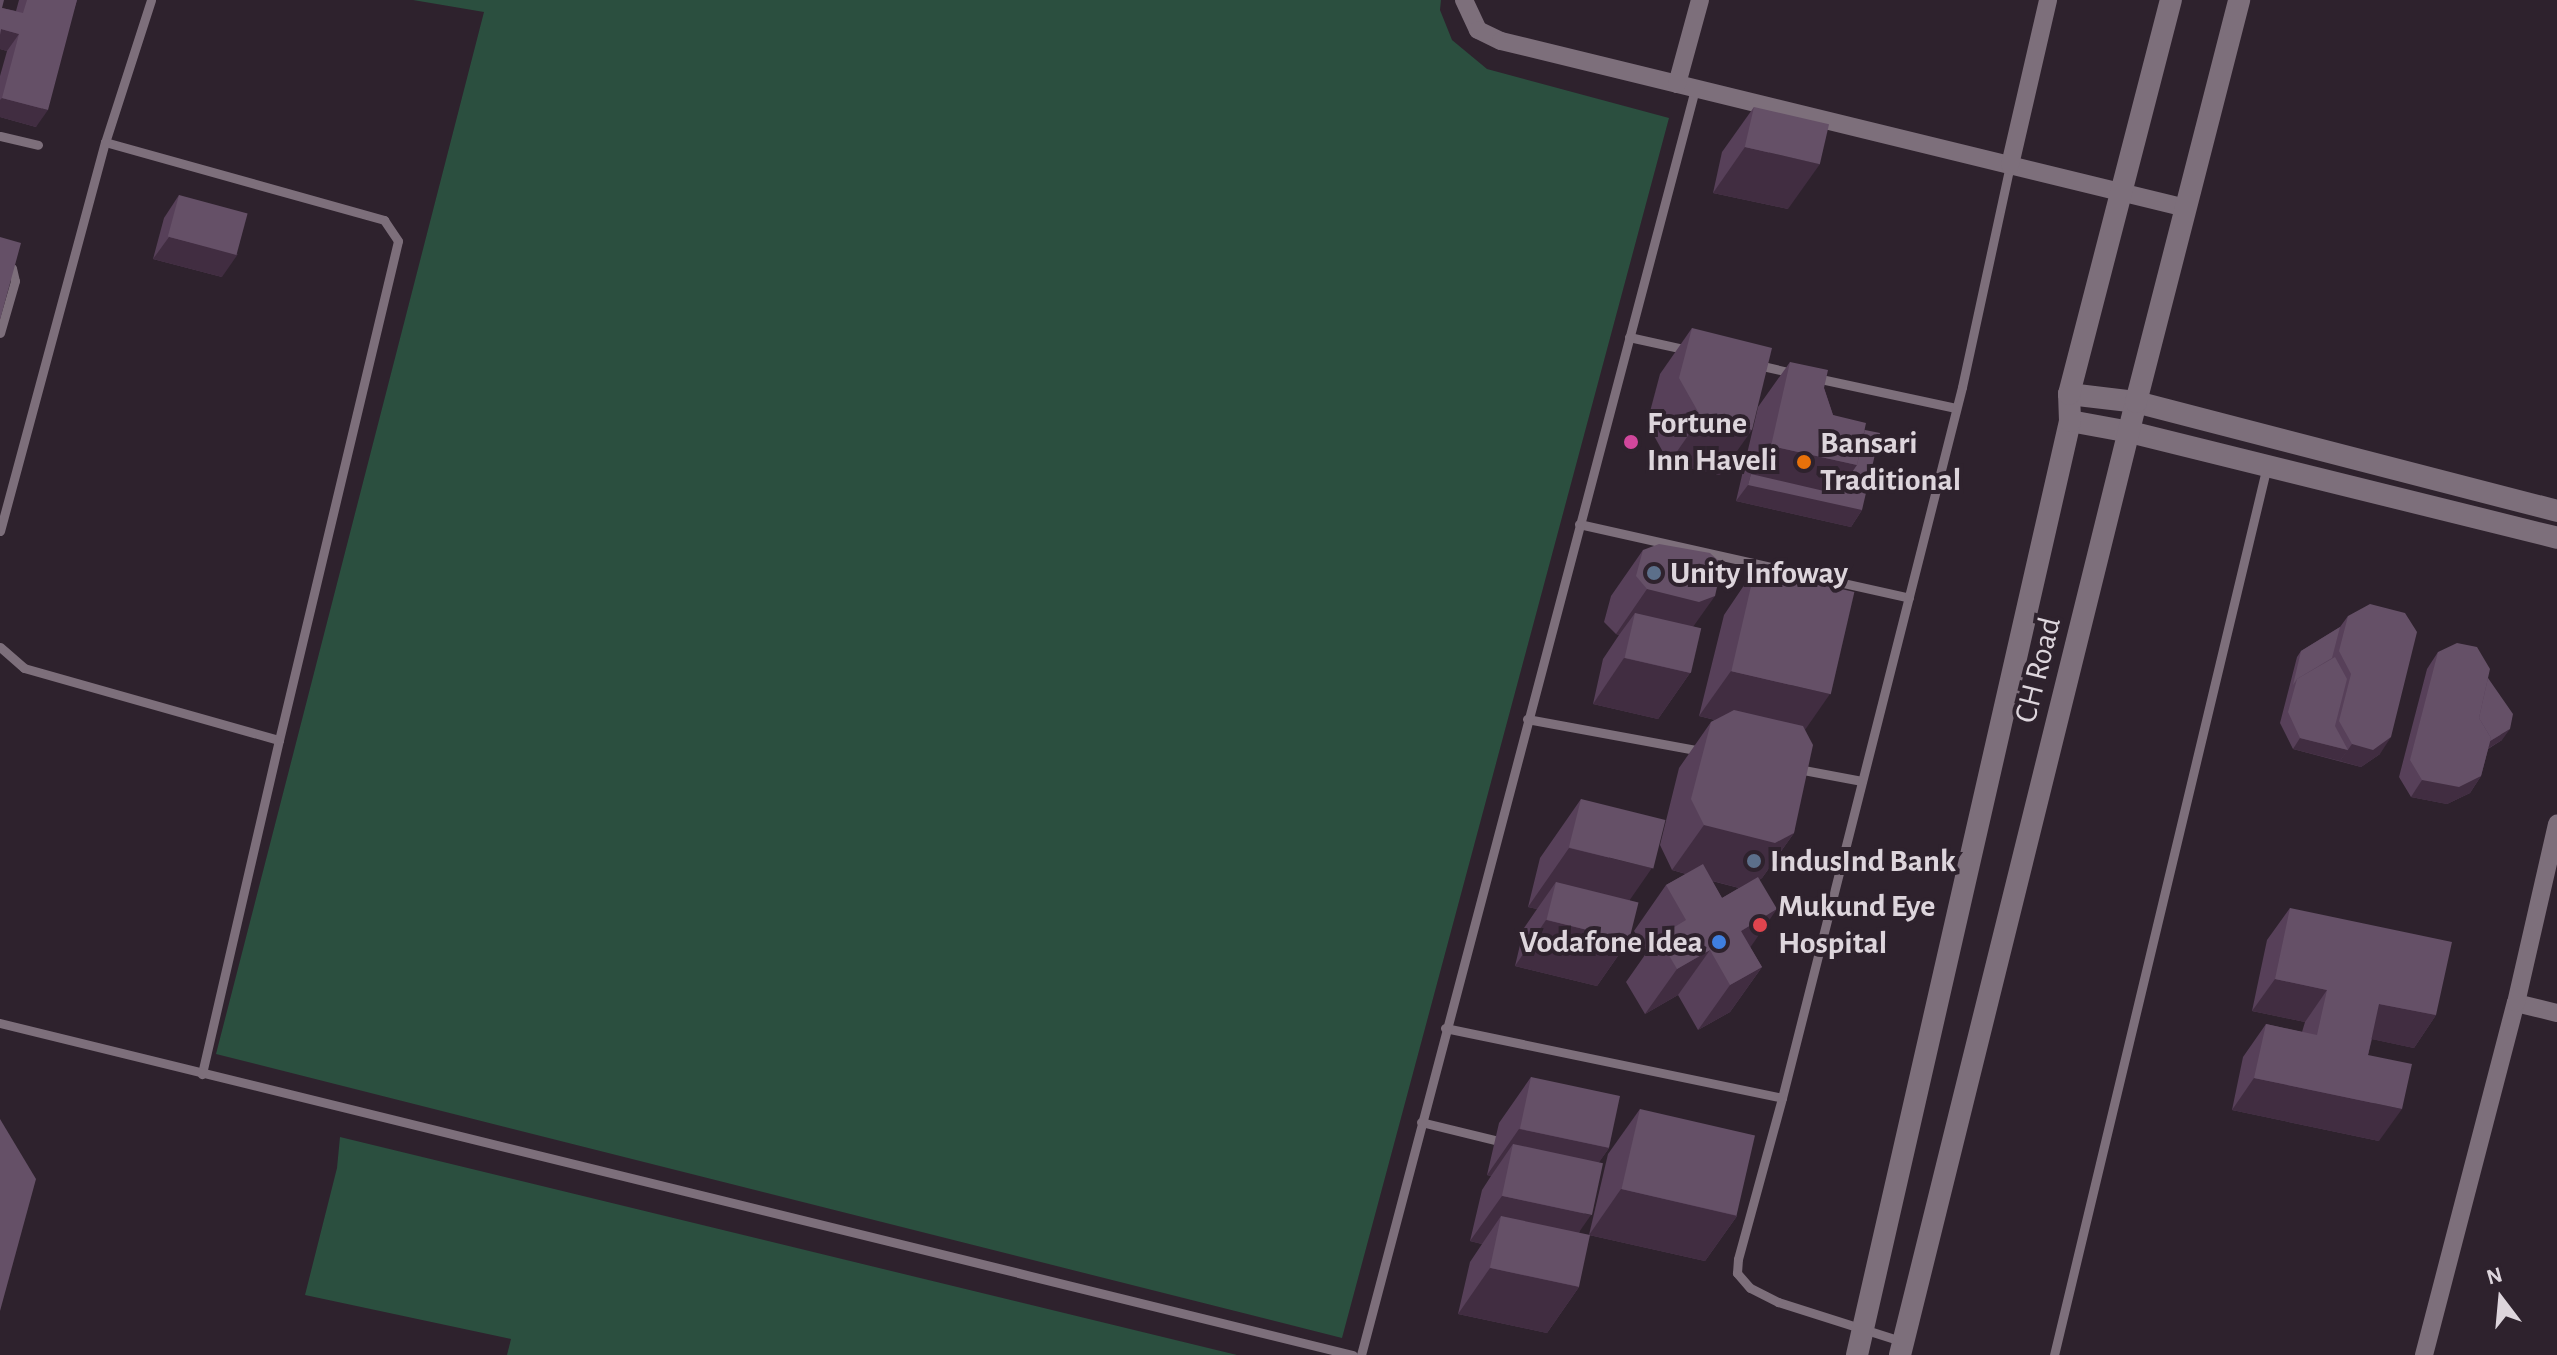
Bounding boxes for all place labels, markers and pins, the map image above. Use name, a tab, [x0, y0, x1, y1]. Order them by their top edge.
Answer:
place label: Fortune Inn Haveli	[1647, 405, 1777, 480]
place label: Bansari Traditional	[1820, 425, 1961, 500]
marker: Fortune Inn Haveli	[1622, 433, 1640, 451]
marker: Bansari Traditional	[1795, 453, 1813, 471]
place label: Unity Infoway	[1670, 554, 1848, 592]
marker: Unity Infoway	[1645, 564, 1663, 582]
place label: IndusInd Bank	[1770, 842, 1956, 880]
marker: IndusInd Bank	[1745, 852, 1763, 870]
place label: Mukund Eye Hospital	[1778, 888, 1935, 963]
marker: Mukund Eye Hospital	[1749, 914, 1771, 936]
place label: Vodafone Idea	[1519, 923, 1703, 961]
marker: Vodafone Idea	[1710, 933, 1728, 951]

